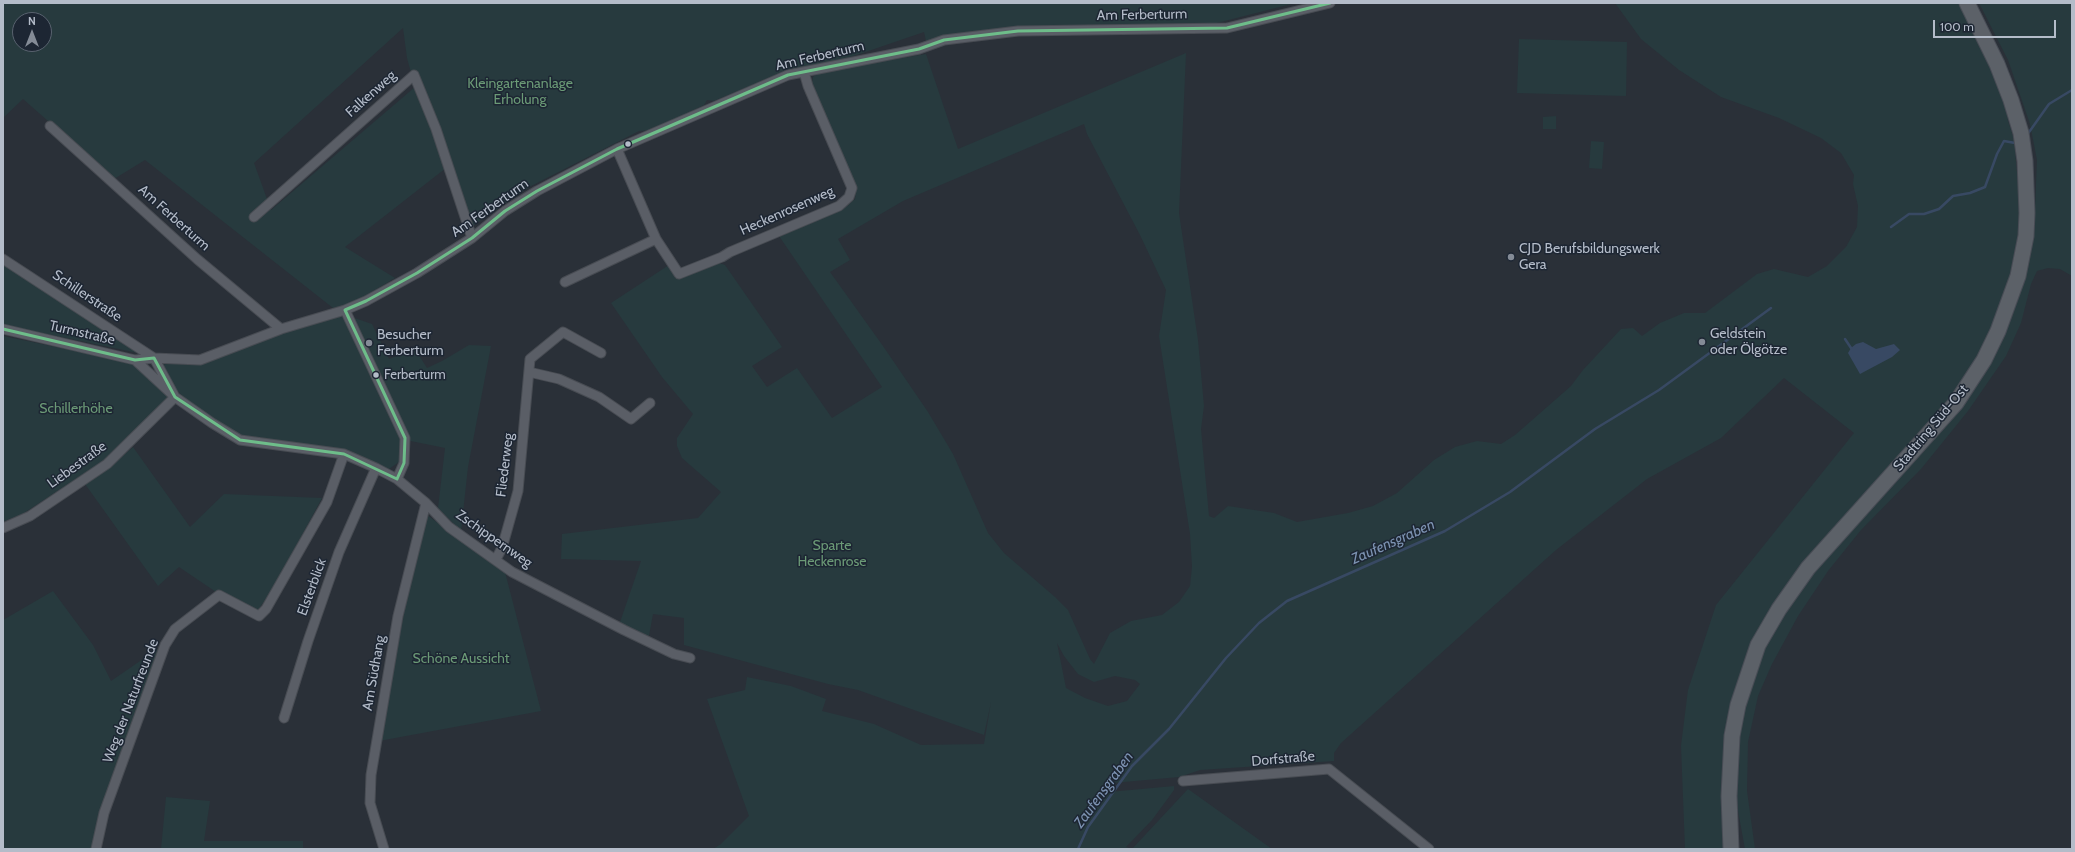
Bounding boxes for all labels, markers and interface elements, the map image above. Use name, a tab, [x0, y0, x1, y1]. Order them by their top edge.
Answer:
street label: Am Ferberturm	[1097, 6, 1187, 24]
north arrow	[12, 12, 52, 52]
scale bar	[1935, 12, 2058, 38]
text: N	[28, 14, 36, 28]
text: 100 m	[1940, 19, 1974, 34]
street label: Am Ferberturm	[774, 38, 866, 74]
street label: Falkenweg	[342, 67, 400, 121]
park label: Kleingartenanlage Erholung	[467, 76, 573, 108]
unlabelled marker	[623, 139, 633, 149]
street label: Am Ferberturm	[448, 175, 532, 241]
street label: Am Ferberturm	[135, 181, 213, 255]
street label: Heckenrosenweg	[737, 183, 837, 239]
place label: CJD Berufsbildungswerk Gera	[1519, 241, 1660, 274]
marker: CJD Berufsbildungswerk Gera	[1506, 252, 1516, 262]
street label: Schillerstraße	[49, 267, 125, 325]
street label: Turmstraße	[47, 317, 117, 349]
place label: Geldstein oder Ölgötze	[1710, 326, 1787, 358]
place label: Besucher Ferberturm	[377, 327, 443, 360]
marker: Geldstein oder Ölgötze	[1697, 337, 1707, 347]
marker: Besucher Ferberturm	[364, 338, 374, 348]
place label: Ferberturm	[384, 367, 446, 383]
marker: Ferberturm	[371, 370, 381, 380]
street label: Stadtring Süd-Ost	[1890, 381, 1972, 475]
park label: Schillerhöhe	[39, 401, 113, 417]
street label: Fliederweg	[493, 432, 517, 498]
street label: Liebestraße	[44, 438, 110, 492]
street label: Zschippernweg	[453, 506, 535, 572]
water label: Zaufensgraben	[1348, 516, 1438, 568]
park label: Sparte Heckenrose	[797, 538, 867, 570]
street label: Elsterblick	[294, 556, 330, 618]
street label: Am Südhang	[359, 634, 389, 712]
street label: Weg der Naturfreunde	[100, 637, 162, 765]
park label: Schöne Aussicht	[413, 651, 509, 667]
water label: Zaufensgraben	[1070, 748, 1138, 832]
street label: Dorfstraße	[1251, 748, 1315, 770]

